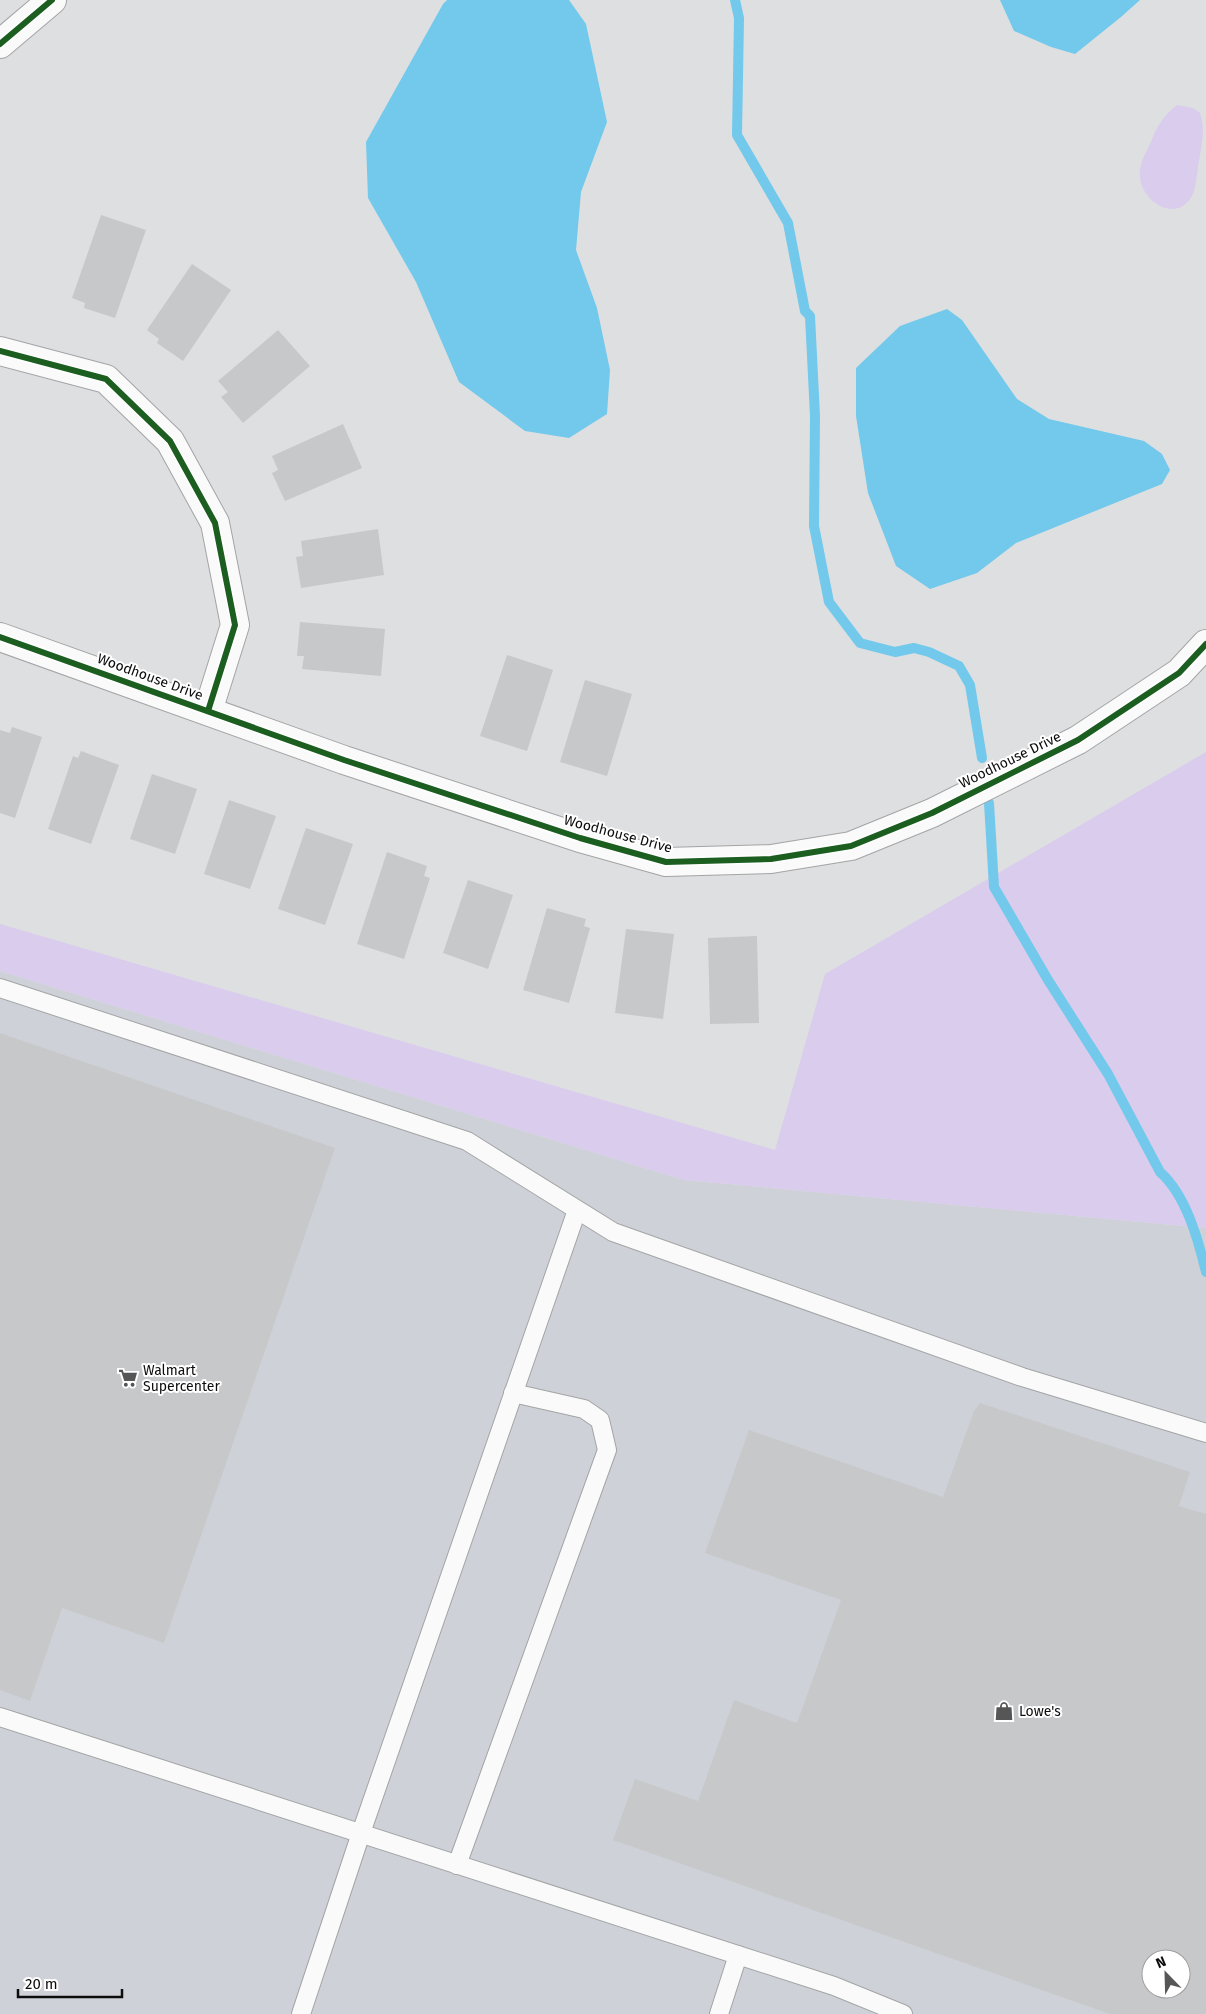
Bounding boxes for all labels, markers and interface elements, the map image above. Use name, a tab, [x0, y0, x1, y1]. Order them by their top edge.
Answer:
street label: Woodhouse Drive	[95, 650, 205, 704]
street label: Woodhouse Drive	[956, 728, 1064, 792]
street label: Woodhouse Drive	[562, 811, 674, 857]
place label: Walmart Supercenter	[143, 1362, 220, 1395]
supermarket icon: Walmart Supercenter	[117, 1367, 139, 1389]
shop icon: Lowe's	[993, 1700, 1015, 1722]
place label: Lowe's	[1019, 1703, 1061, 1720]
north arrow	[1141, 1949, 1191, 1999]
text: N	[1154, 1953, 1169, 1972]
scale bar	[18, 1966, 121, 1998]
text: 20 m	[25, 1975, 58, 1993]

